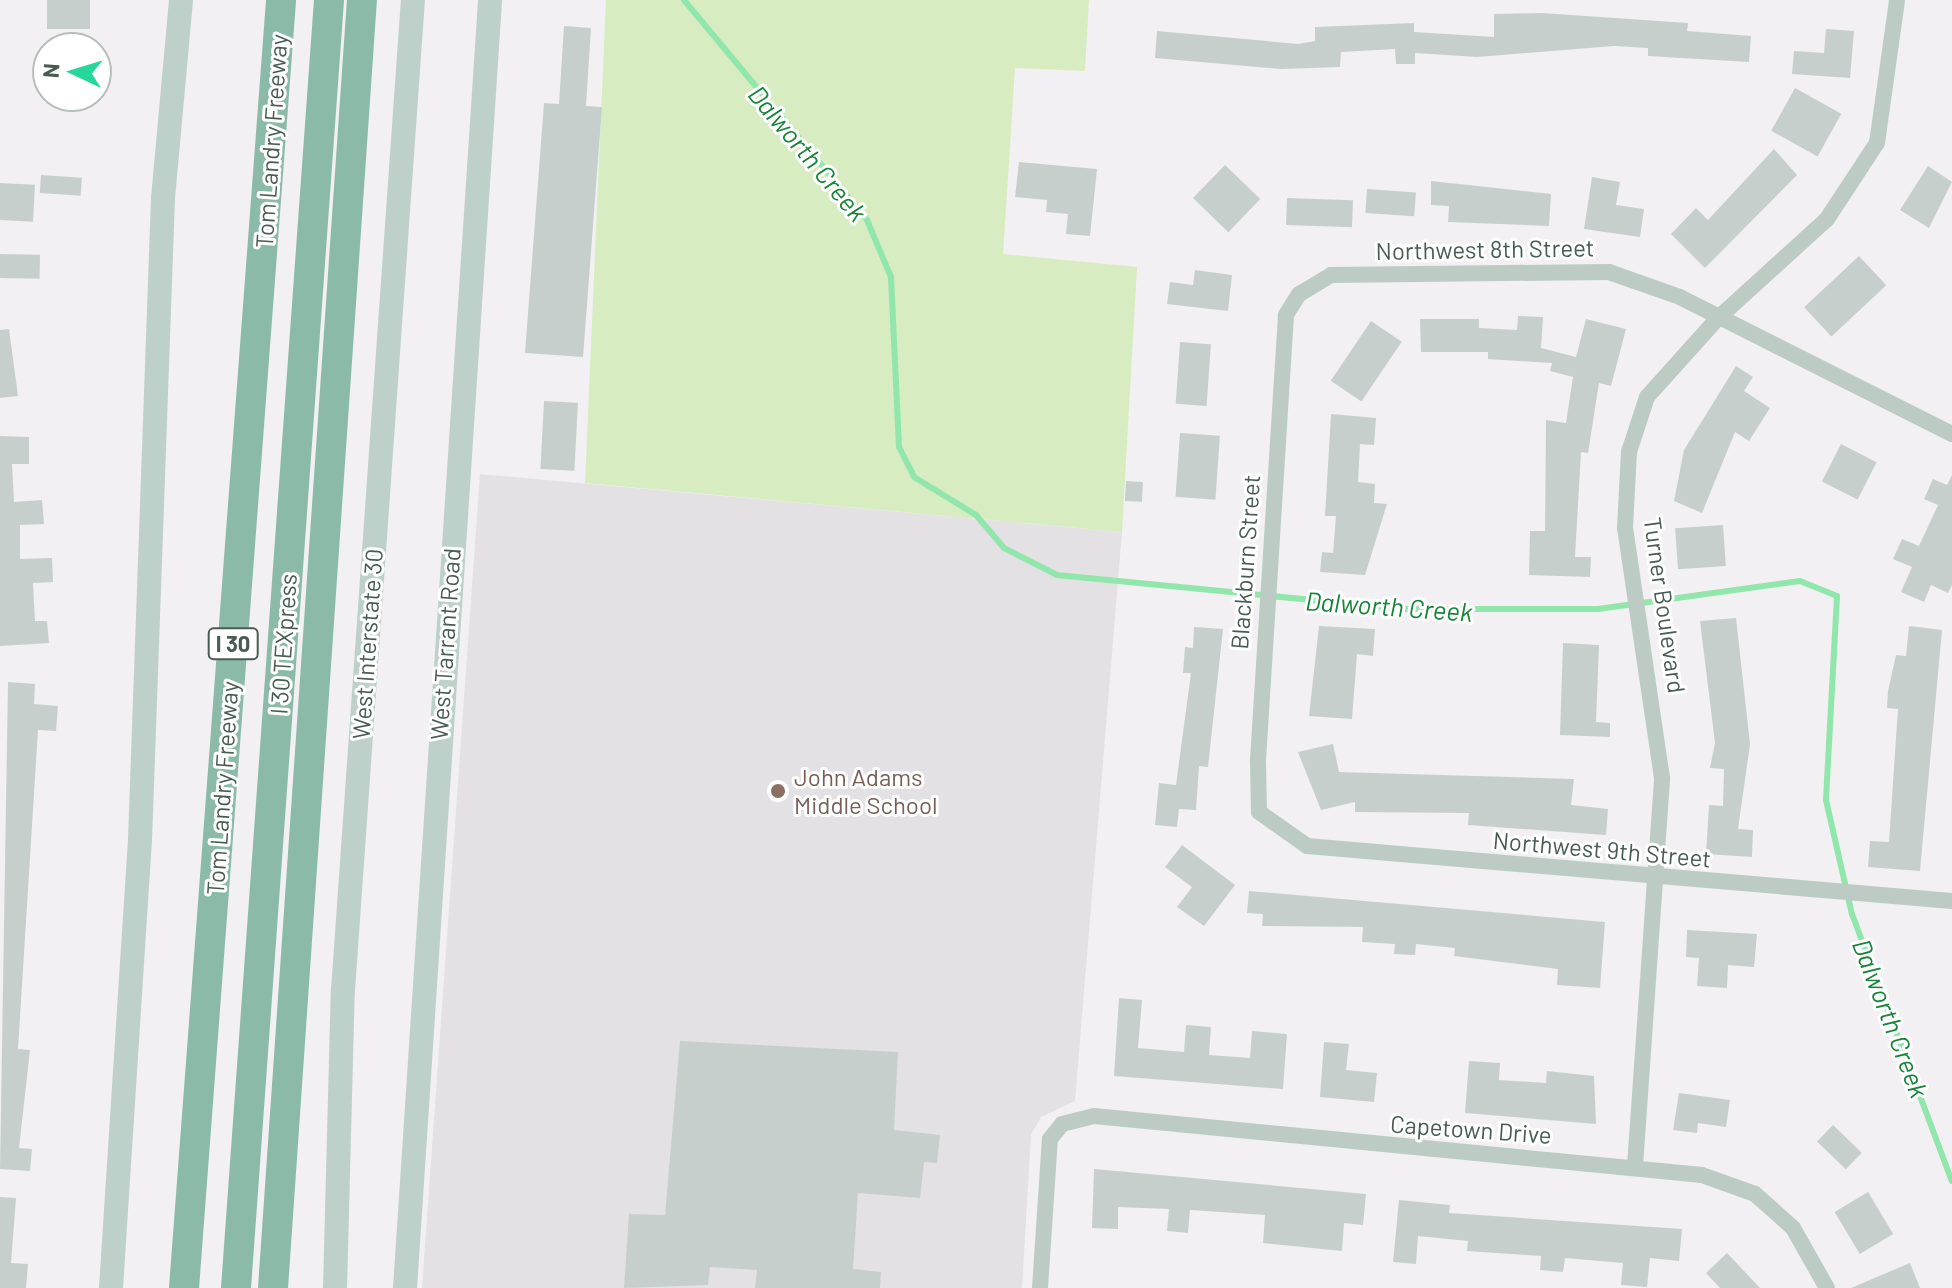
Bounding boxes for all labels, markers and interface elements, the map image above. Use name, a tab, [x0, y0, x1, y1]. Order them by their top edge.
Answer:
north arrow	[32, 32, 112, 112]
street label: Tom Landry Freeway	[249, 33, 293, 249]
text: N	[37, 62, 64, 79]
water label: Dalworth Creek	[742, 79, 874, 227]
street label: Northwest 8th Street	[1375, 233, 1595, 265]
street label: Blackburn Street	[1225, 474, 1265, 650]
street label: Turner Boulevard	[1638, 515, 1692, 695]
street label: West Tarrant Road	[424, 547, 466, 741]
street label: West Interstate 30	[346, 548, 388, 740]
street label: I 30 TEXpress	[264, 573, 302, 715]
water label: Dalworth Creek	[1304, 585, 1474, 627]
road number: I 30	[207, 626, 259, 662]
street label: Tom Landry Freeway	[200, 680, 244, 896]
place label: John Adams Middle School	[794, 763, 938, 819]
marker: John Adams Middle School	[769, 782, 787, 800]
street label: Northwest 9th Street	[1492, 825, 1712, 873]
water label: Dalworth Creek	[1846, 934, 1936, 1102]
street label: Capetown Drive	[1389, 1109, 1553, 1149]

